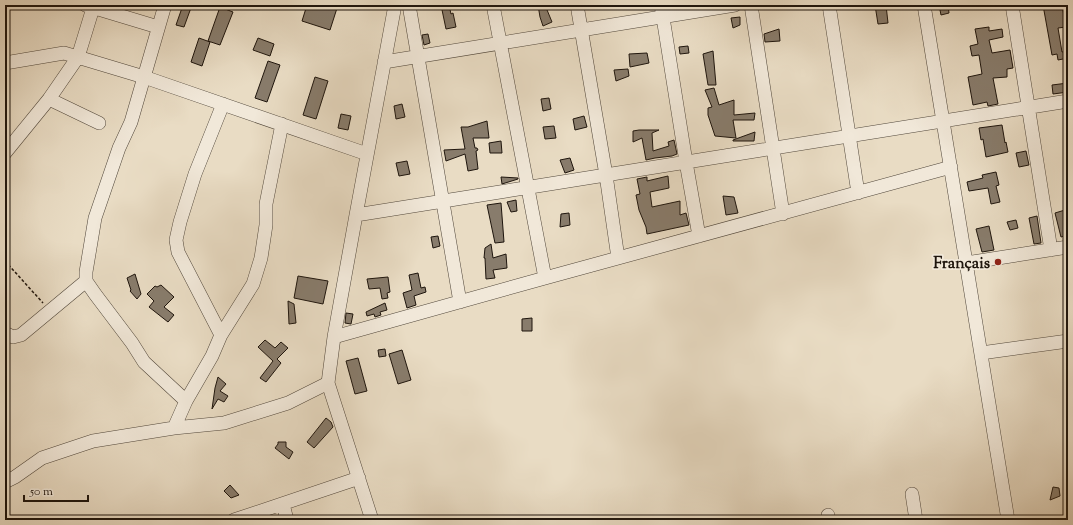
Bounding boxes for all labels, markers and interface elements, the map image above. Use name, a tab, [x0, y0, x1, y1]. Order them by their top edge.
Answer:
place label: Français	[933, 253, 990, 276]
marker: Français	[993, 257, 1003, 267]
scale bar	[24, 477, 88, 503]
text: 50 m	[29, 483, 53, 501]

